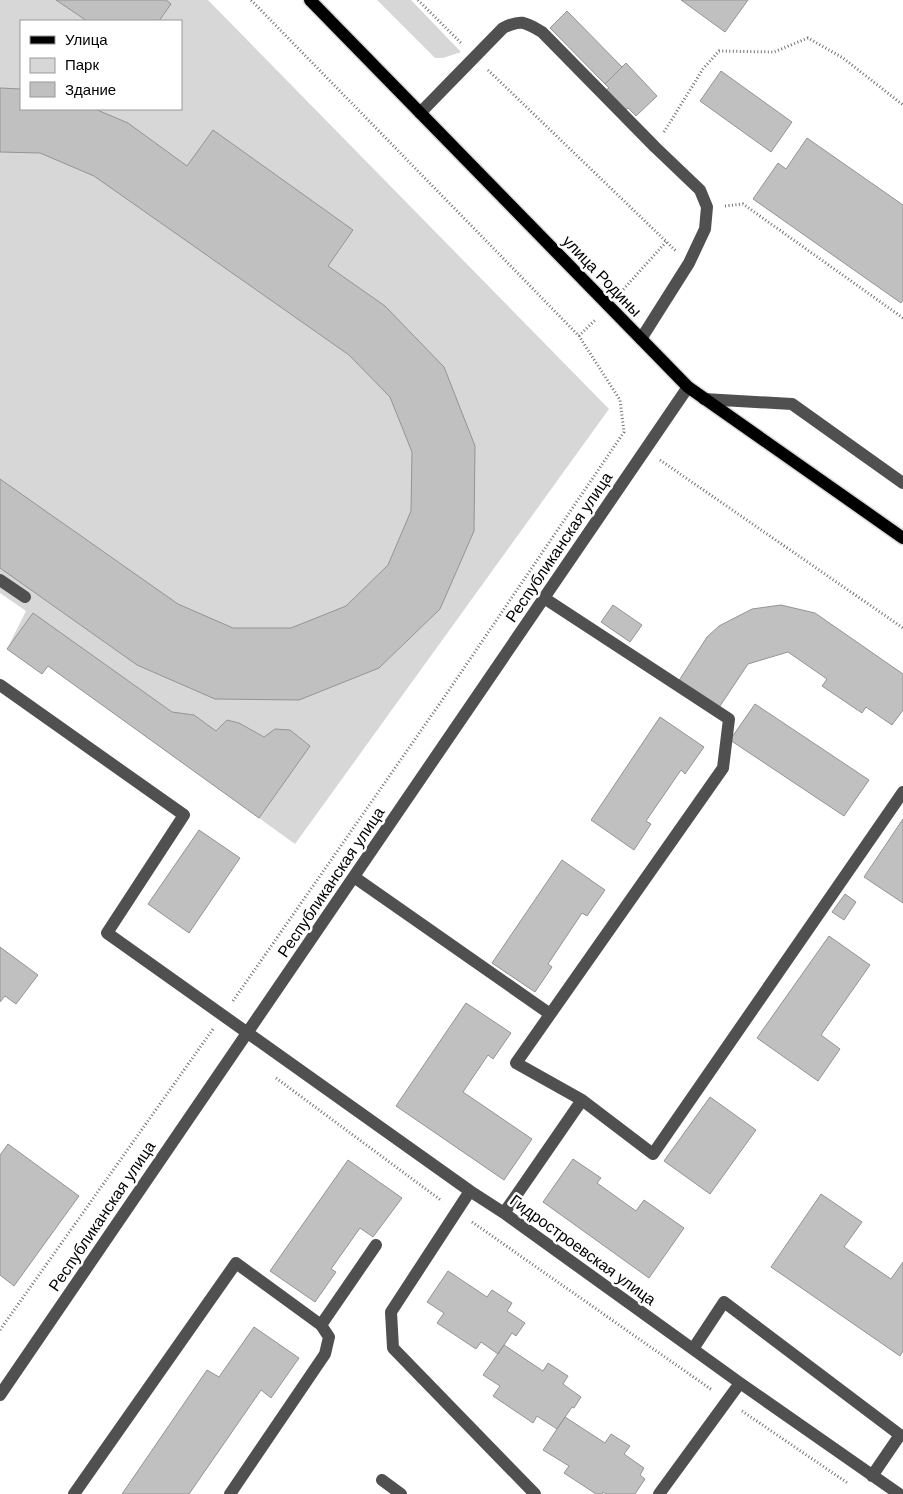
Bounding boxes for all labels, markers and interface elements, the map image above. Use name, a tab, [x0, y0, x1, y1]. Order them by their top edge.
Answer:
legend	[20, 20, 182, 110]
text: Улица	[65, 31, 108, 48]
text: Парк	[65, 56, 99, 73]
text: Здание	[65, 81, 116, 98]
street label: улица Родины	[559, 232, 645, 320]
street label: Республиканская улица	[503, 469, 616, 625]
street label: Республиканская улица	[275, 804, 388, 960]
street label: Республиканская улица	[46, 1138, 159, 1294]
street label: Гидростроевская улица	[507, 1192, 659, 1309]

